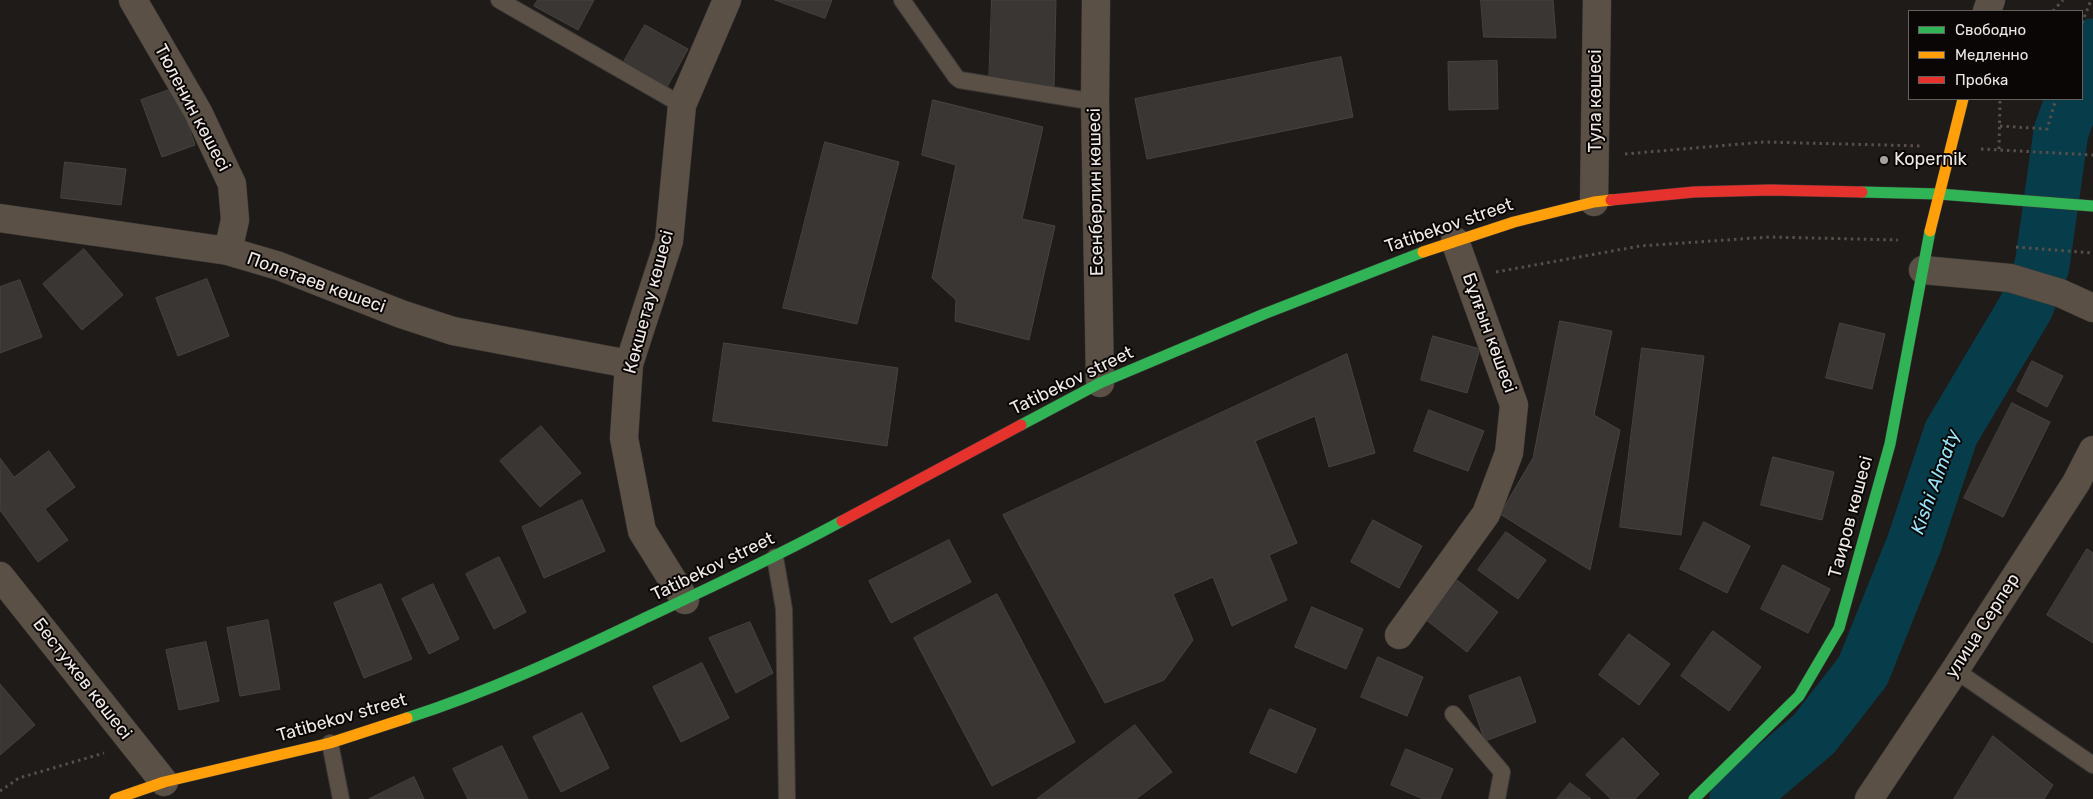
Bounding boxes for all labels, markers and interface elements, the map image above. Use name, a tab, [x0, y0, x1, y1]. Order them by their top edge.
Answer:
legend	[1908, 10, 2083, 100]
text: Свободно	[1955, 21, 2026, 39]
street label: Тюленин көшесі	[149, 41, 235, 175]
text: Медленно	[1955, 46, 2028, 64]
street label: Тула көшесі	[1585, 49, 1607, 153]
text: Пробка	[1955, 71, 2008, 89]
street label: Есенберлин көшесі	[1084, 108, 1108, 276]
place label: Kopernik	[1894, 149, 1967, 171]
marker: Kopernik	[1878, 154, 1890, 166]
street label: Tatibekov street	[1382, 194, 1516, 258]
street label: Көкшетау көшесі	[619, 228, 679, 376]
street label: Полетаев көшесі	[244, 248, 388, 318]
street label: Бұлғын көшесі	[1457, 270, 1521, 396]
street label: Tatibekov street	[1007, 342, 1137, 420]
water label: Kіshі Almaty	[1907, 427, 1965, 537]
street label: Таиров көшесі	[1824, 454, 1878, 580]
street label: Tatibekov street	[648, 528, 778, 606]
street label: улица Серпер	[1941, 570, 2025, 682]
street label: Бестужев көшесі	[28, 614, 136, 744]
street label: Tatibekov street	[275, 689, 409, 747]

